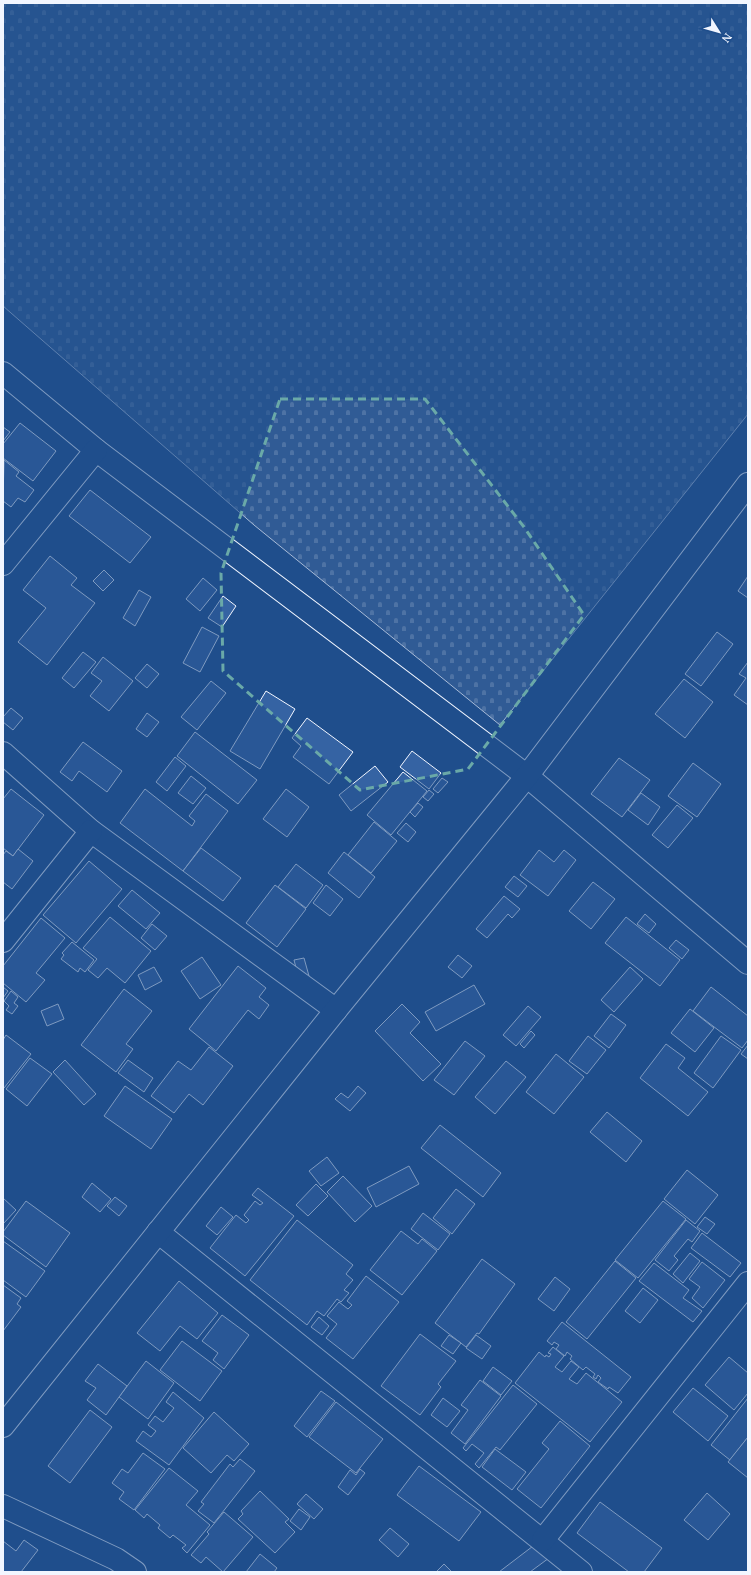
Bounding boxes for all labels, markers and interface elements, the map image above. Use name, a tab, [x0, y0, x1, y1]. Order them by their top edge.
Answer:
north arrow	[699, 12, 739, 52]
text: N	[718, 30, 735, 46]

